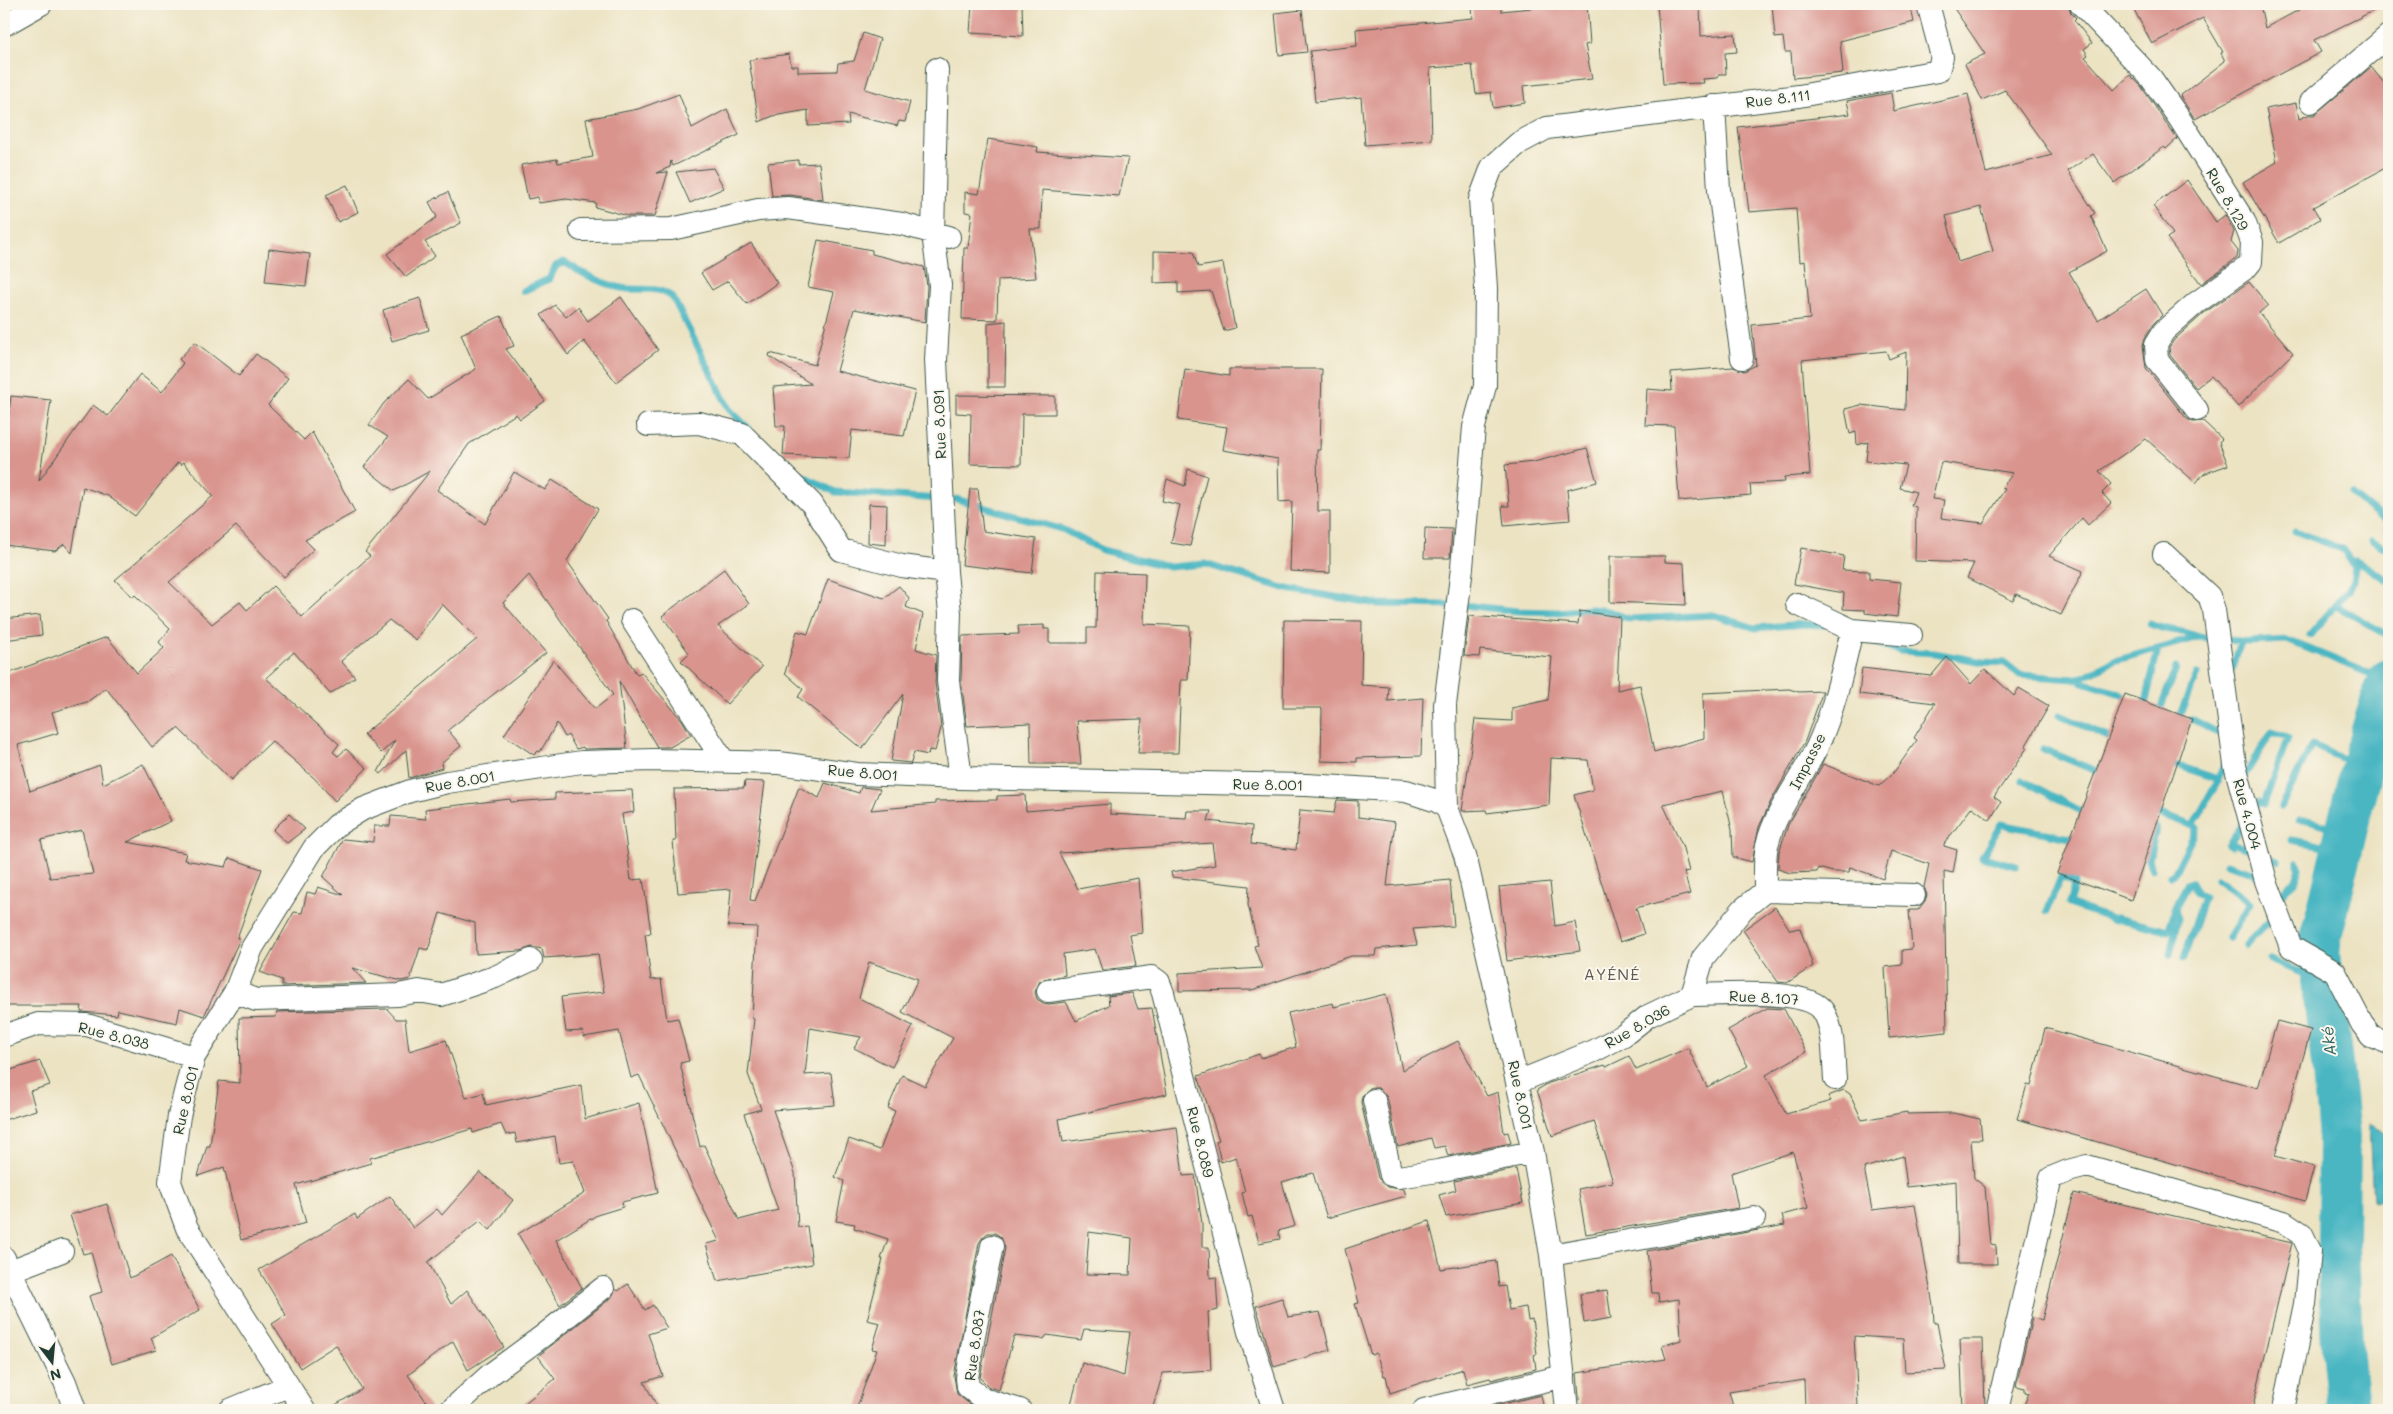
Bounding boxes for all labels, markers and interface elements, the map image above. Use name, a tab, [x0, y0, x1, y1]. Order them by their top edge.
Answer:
street label: Rue 8.111	[1744, 84, 1812, 112]
street label: Rue 8.129	[2202, 164, 2254, 234]
street label: Rue 8.091	[928, 389, 950, 459]
street label: Impasse	[1784, 729, 1830, 793]
street label: Rue 8.001	[827, 759, 899, 785]
street label: Rue 8.001	[423, 765, 497, 797]
street label: Rue 8.001	[1233, 773, 1303, 795]
street label: Rue 4.004	[2229, 776, 2267, 852]
district label: AYÉNÉ	[1584, 963, 1640, 984]
street label: Rue 8.107	[1729, 985, 1799, 1009]
street label: Rue 8.036	[1601, 999, 1673, 1053]
street label: Rue 8.038	[76, 1017, 152, 1053]
water label: Aké	[2316, 1025, 2340, 1057]
street label: Rue 8.001	[1504, 1058, 1538, 1132]
street label: Rue 8.001	[167, 1063, 203, 1137]
street label: Rue 8.089	[1183, 1104, 1220, 1180]
street label: Rue 8.087	[959, 1308, 989, 1382]
north arrow	[28, 1336, 78, 1386]
text: N	[48, 1364, 63, 1386]

